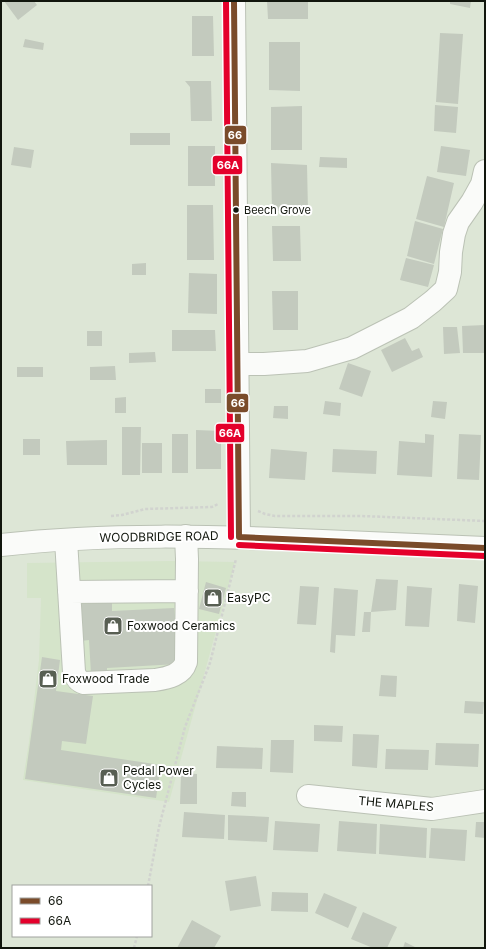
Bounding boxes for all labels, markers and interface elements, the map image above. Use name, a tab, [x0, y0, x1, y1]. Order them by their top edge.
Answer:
line badge: 66	[224, 125, 247, 145]
text: 66	[228, 128, 242, 142]
line badge: 66A	[212, 155, 243, 175]
text: 66A	[217, 158, 239, 172]
place label: Beech Grove	[244, 203, 311, 217]
marker: Beech Grove	[231, 205, 241, 215]
line badge: 66	[226, 393, 249, 413]
text: 66	[231, 396, 245, 410]
line badge: 66A	[215, 423, 245, 443]
text: 66A	[219, 426, 241, 440]
street label: WOODBRIDGE ROAD	[99, 528, 219, 545]
shop icon: EasyPC	[202, 587, 224, 609]
place label: EasyPC	[227, 590, 271, 605]
shop icon: Foxwood Ceramics	[102, 615, 124, 637]
place label: Foxwood Ceramics	[127, 618, 235, 633]
shop icon: Foxwood Trade	[37, 668, 59, 690]
place label: Foxwood Trade	[62, 671, 149, 686]
place label: Pedal Power Cycles	[123, 763, 194, 792]
shop icon: Pedal Power Cycles	[98, 767, 120, 789]
street label: THE MAPLES	[358, 793, 435, 814]
legend	[12, 885, 152, 937]
text: 66	[48, 893, 63, 908]
text: 66A	[48, 913, 71, 928]

